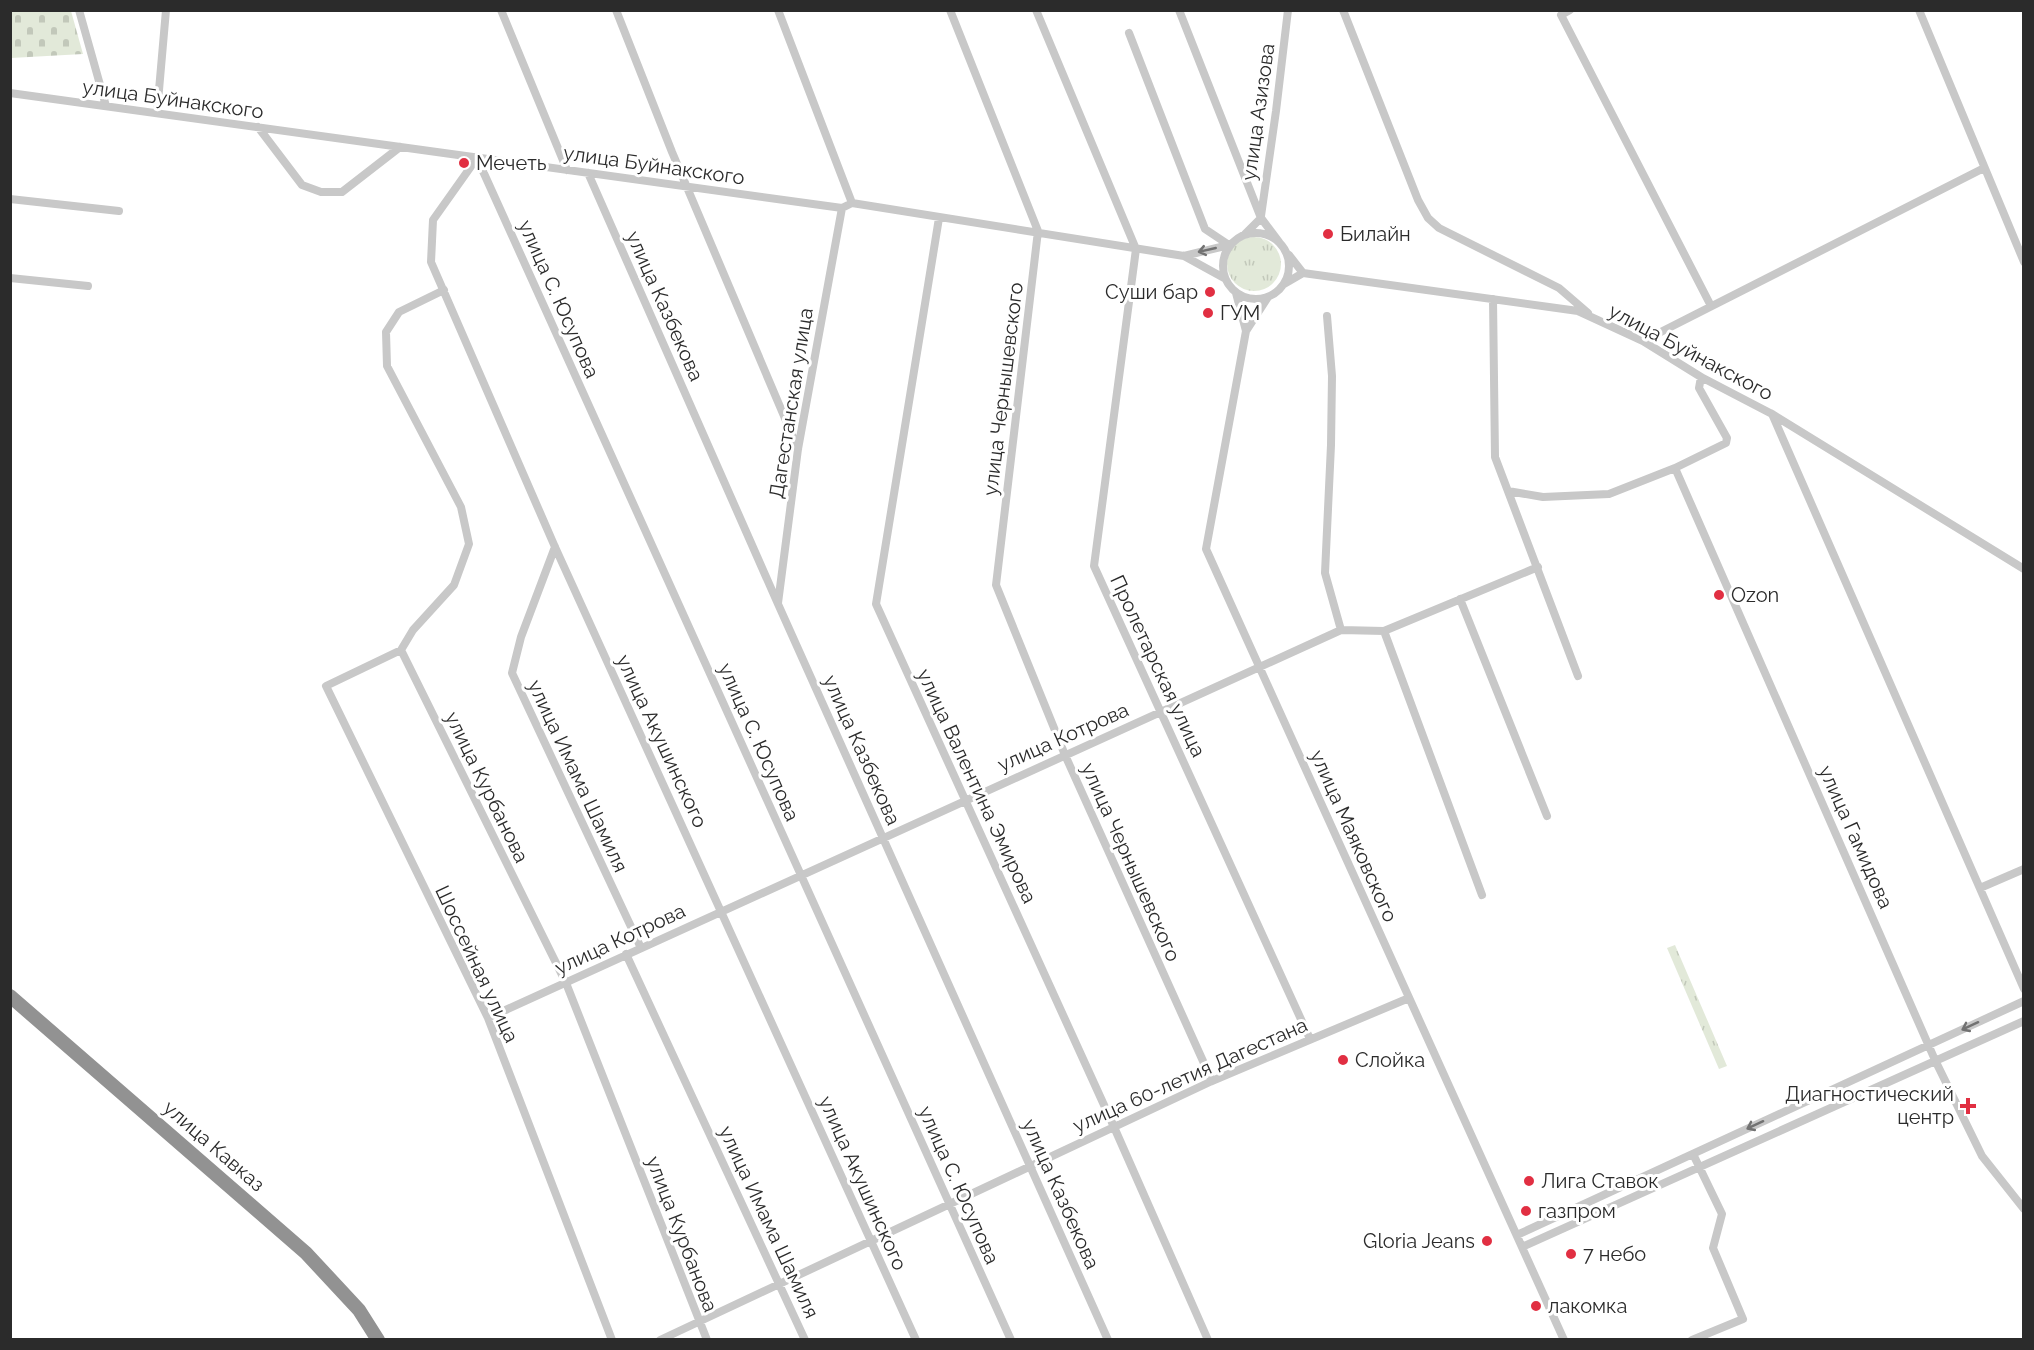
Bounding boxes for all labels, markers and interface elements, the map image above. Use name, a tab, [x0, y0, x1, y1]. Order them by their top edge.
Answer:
street label: улица Азизова	[1236, 42, 1280, 182]
street label: улица Буйнакского	[81, 74, 265, 124]
street label: улица Буйнакского	[562, 140, 746, 190]
place label: Мечеть	[476, 151, 547, 175]
marker: Мечеть	[457, 156, 471, 170]
street label: улица С. Юсупова	[513, 216, 605, 382]
place label: Билайн	[1340, 222, 1411, 246]
street label: улица Казбекова	[621, 227, 709, 385]
marker: Билайн	[1321, 227, 1335, 241]
one-way arrow	[1198, 245, 1217, 257]
place label: Суши бар	[1105, 280, 1198, 304]
street label: улица Чернышевского	[978, 281, 1028, 497]
marker: Суши бар	[1203, 285, 1217, 299]
street label: улица Буйнакского	[1605, 299, 1777, 406]
place label: ГУМ	[1220, 301, 1260, 325]
street label: Дагестанская улица	[764, 306, 818, 500]
marker: ГУМ	[1201, 306, 1215, 320]
street label: Пролетарская улица	[1105, 571, 1211, 761]
place label: Ozon	[1731, 583, 1779, 607]
marker: Ozon	[1712, 588, 1726, 602]
street label: улица Акушинского	[611, 651, 713, 831]
street label: улица С. Юсупова	[713, 659, 805, 825]
street label: улица Валентина Эмирова	[912, 665, 1042, 907]
street label: улица Казбекова	[818, 671, 906, 829]
street label: улица Имама Шамиля	[523, 676, 633, 876]
street label: улица Котрова	[994, 697, 1132, 777]
street label: улица Курбанова	[440, 708, 534, 866]
street label: улица Маяковского	[1305, 746, 1403, 926]
street label: улица Чернышевского	[1076, 759, 1186, 965]
street label: улица Гамидова	[1814, 762, 1898, 912]
street label: Шоссейная улица	[430, 882, 524, 1046]
street label: улица Котрова	[551, 898, 689, 980]
street label: улица 60-летия Дагестана	[1069, 1012, 1311, 1138]
one-way arrow	[1962, 1021, 1980, 1032]
place label: Слойка	[1355, 1048, 1425, 1072]
marker: Слойка	[1336, 1053, 1350, 1067]
place label: Диагностический центр	[1785, 1082, 1954, 1129]
street label: улица Акушинского	[814, 1092, 912, 1274]
street label: улица Кавказ	[158, 1095, 270, 1197]
marker: Диагностический центр	[1959, 1097, 1977, 1115]
street label: улица С. Юсупова	[913, 1102, 1005, 1268]
street label: улица Казбекова	[1017, 1115, 1105, 1273]
one-way arrow	[1747, 1120, 1765, 1132]
street label: улица Имама Шамиля	[714, 1122, 824, 1322]
street label: улица Курбанова	[641, 1153, 723, 1315]
place label: Лига Ставок	[1541, 1169, 1659, 1193]
marker: Лига Ставок	[1522, 1174, 1536, 1188]
place label: газпром	[1538, 1199, 1616, 1223]
marker: газпром	[1519, 1204, 1533, 1218]
place label: Gloria Jeans	[1363, 1229, 1475, 1253]
marker: Gloria Jeans	[1480, 1234, 1494, 1248]
place label: 7 небо	[1583, 1242, 1646, 1266]
marker: 7 небо	[1564, 1247, 1578, 1261]
place label: лакомка	[1548, 1294, 1627, 1318]
marker: лакомка	[1529, 1299, 1543, 1313]

